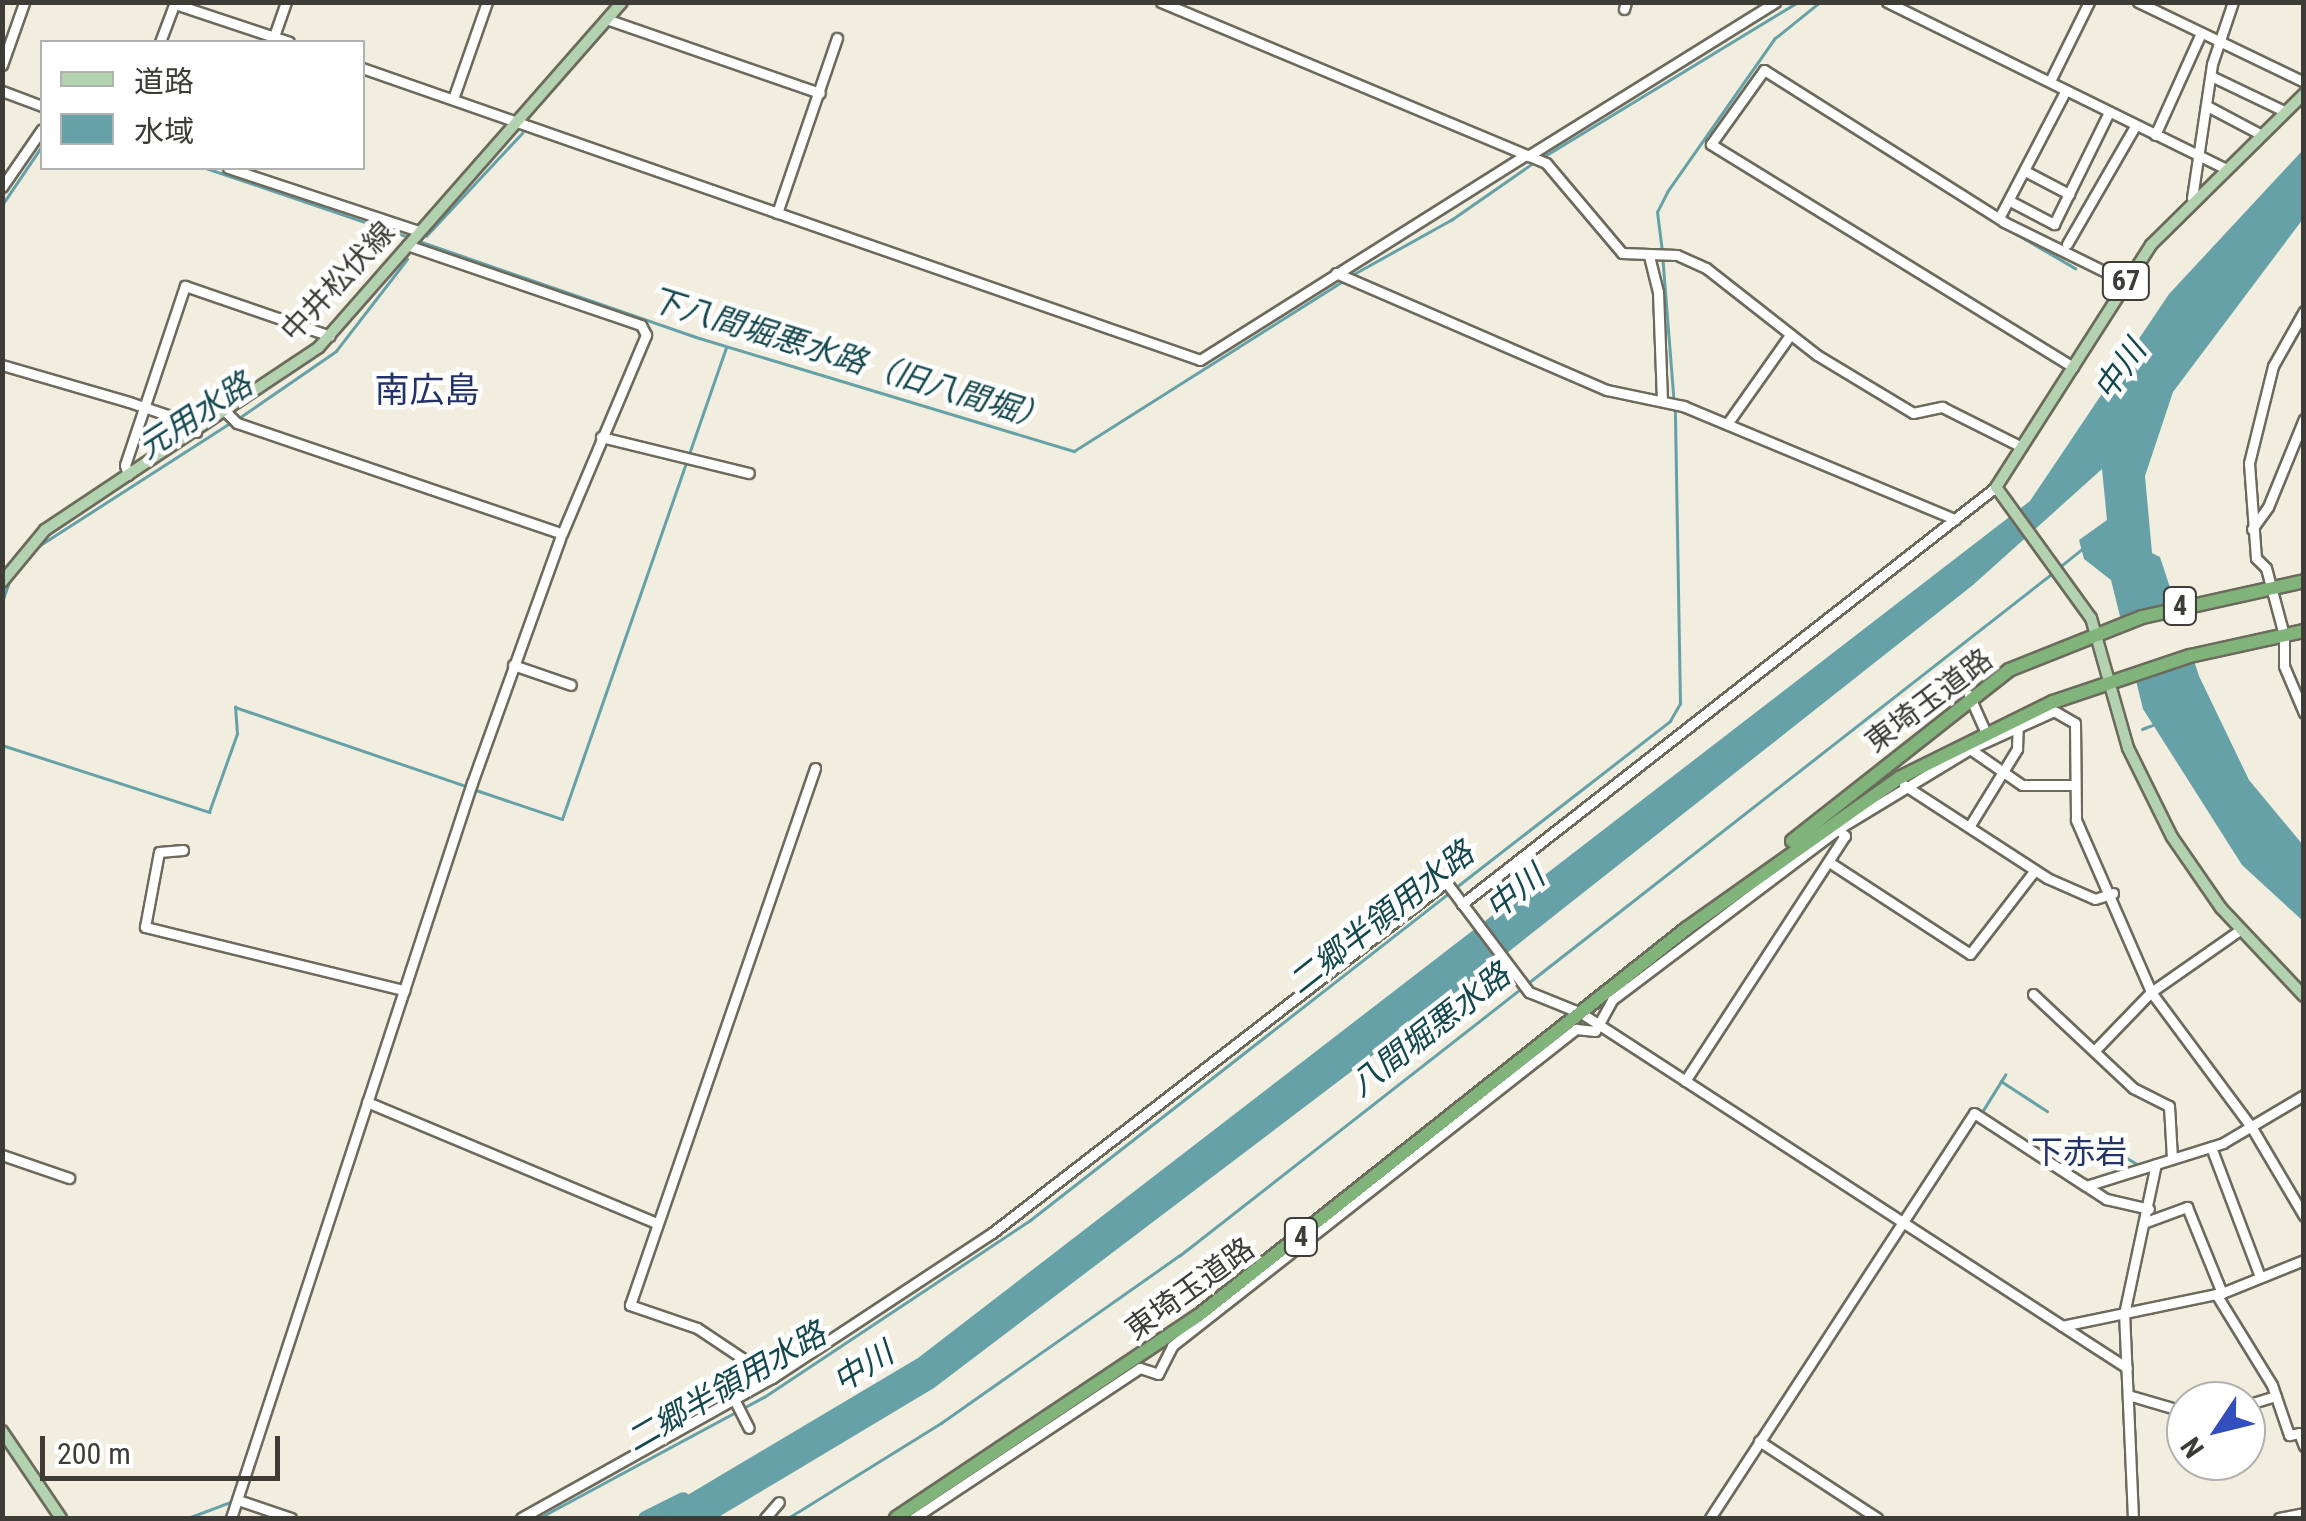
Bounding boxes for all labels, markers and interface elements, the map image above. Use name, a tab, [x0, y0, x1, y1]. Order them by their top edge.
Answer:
legend	[40, 40, 365, 170]
text: 道路	[134, 64, 194, 99]
text: 水域	[134, 114, 194, 149]
street label: 中井松伏線	[274, 215, 402, 349]
road number: 67	[2101, 258, 2151, 304]
water label: 下八間堀悪水路（旧八間堀）	[645, 280, 1055, 438]
water label: 中川	[2086, 333, 2154, 407]
water label: 元用水路	[131, 365, 259, 467]
district label: 南広島	[375, 370, 479, 412]
road number: 4	[2162, 583, 2198, 629]
street label: 東埼玉道路	[1858, 641, 2000, 761]
water label: 二郷半領用水路	[1281, 834, 1481, 1002]
water label: 中川	[1478, 857, 1552, 927]
water label: 八間堀悪水路	[1343, 956, 1517, 1104]
district label: 下赤岩	[2031, 1133, 2127, 1171]
road number: 4	[1284, 1214, 1318, 1260]
street label: 東埼玉道路	[1119, 1230, 1261, 1348]
water label: 二郷半領用水路	[619, 1314, 833, 1460]
water label: 中川	[826, 1334, 900, 1400]
north arrow	[2166, 1381, 2266, 1481]
scale bar	[45, 1416, 285, 1478]
text: N	[2174, 1431, 2211, 1464]
text: 200 m	[57, 1436, 131, 1471]

